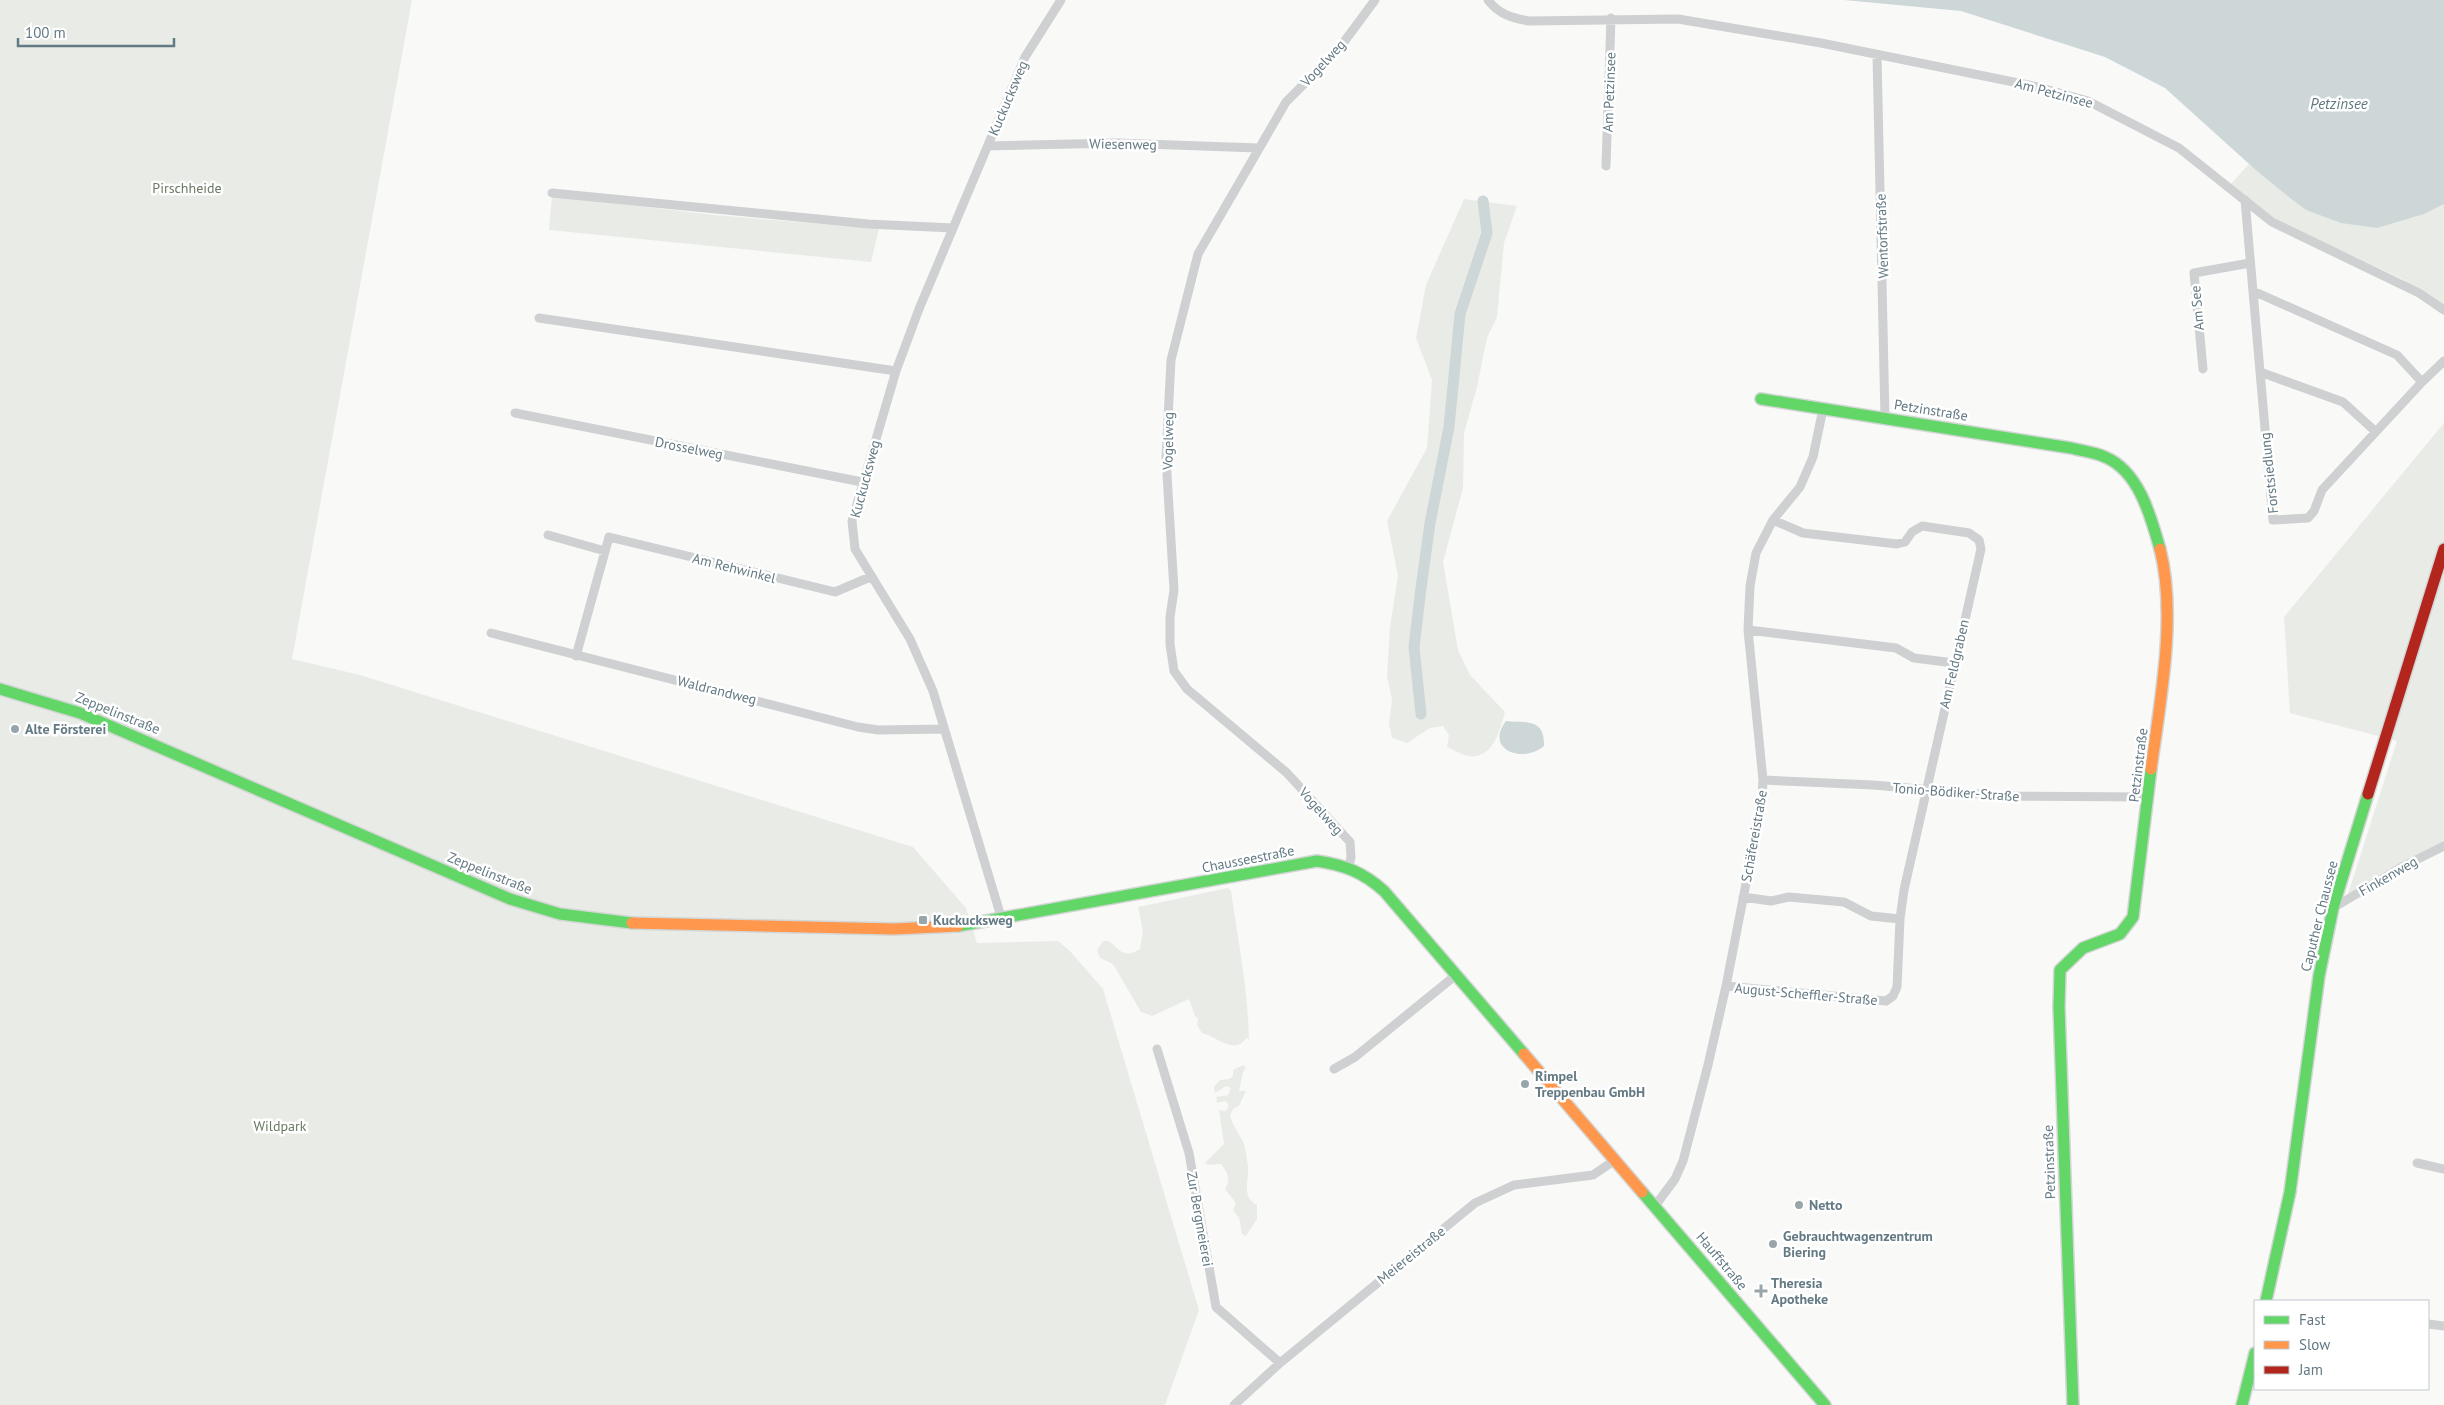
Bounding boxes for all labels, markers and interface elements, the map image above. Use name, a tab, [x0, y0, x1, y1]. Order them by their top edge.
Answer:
scale bar	[18, 15, 174, 47]
text: 100 m	[25, 23, 66, 42]
street label: Vogelweg	[1296, 36, 1349, 91]
street label: Am Petzinsee	[1599, 52, 1619, 132]
street label: Kuckucksweg	[984, 58, 1032, 138]
street label: Am Petzinsee	[2013, 74, 2095, 112]
water label: Petzinsee	[2310, 94, 2368, 113]
street label: Wiesenweg	[1089, 134, 1157, 154]
park label: Pirschheide	[152, 179, 222, 197]
street label: Wentorfstraße	[1872, 193, 1892, 279]
street label: Am See	[2186, 285, 2208, 331]
street label: Petzinstraße	[1893, 395, 1969, 425]
street label: Vogelweg	[1158, 412, 1178, 471]
street label: Forstsiedlung	[2256, 432, 2282, 514]
street label: Drosselweg	[653, 433, 725, 463]
street label: Kuckucksweg	[846, 438, 884, 520]
street label: Am Rehwinkel	[691, 549, 777, 587]
street label: Am Feldgraben	[1935, 618, 1973, 710]
street label: Waldrandweg	[675, 671, 759, 709]
street label: Zeppelinstraße	[73, 688, 163, 738]
place label: Alte Försterei	[25, 720, 106, 738]
marker: Alte Försterei	[9, 723, 21, 735]
street label: Petzinstraße	[2125, 727, 2151, 803]
street label: Tonio-Bödiker-Straße	[1892, 779, 2020, 805]
street label: Vogelweg	[1294, 783, 1347, 839]
street label: Schäfereistraße	[1737, 789, 1771, 883]
street label: Chausseestraße	[1200, 841, 1296, 877]
street label: Zeppelinstraße	[445, 848, 535, 898]
street label: Finkenweg	[2356, 852, 2420, 900]
street label: Caputher Chaussee	[2296, 859, 2342, 973]
place label: Kuckucksweg	[933, 911, 1013, 929]
marker: Kuckucksweg	[917, 914, 929, 926]
street label: August-Scheffler-Straße	[1734, 979, 1878, 1009]
place label: Rimpel Treppenbau GmbH	[1535, 1067, 1645, 1101]
marker: Rimpel Treppenbau GmbH	[1519, 1078, 1531, 1090]
park label: Wildpark	[254, 1117, 307, 1135]
street label: Petzinstraße	[2039, 1124, 2059, 1200]
street label: Zur Bergmeierei	[1183, 1170, 1217, 1268]
place label: Netto	[1809, 1196, 1843, 1214]
marker: Netto	[1793, 1199, 1805, 1211]
street label: Meiereistraße	[1373, 1222, 1449, 1288]
place label: Gebrauchtwagenzentrum Biering	[1783, 1227, 1933, 1261]
street label: Hauffstraße	[1692, 1228, 1752, 1294]
marker: Gebrauchtwagenzentrum Biering	[1767, 1238, 1779, 1250]
place label: Theresia Apotheke	[1771, 1274, 1828, 1308]
marker: Theresia Apotheke	[1755, 1285, 1767, 1297]
legend	[2254, 1300, 2429, 1390]
text: Fast	[2299, 1310, 2326, 1329]
text: Slow	[2299, 1335, 2330, 1354]
text: Jam	[2298, 1360, 2323, 1379]

